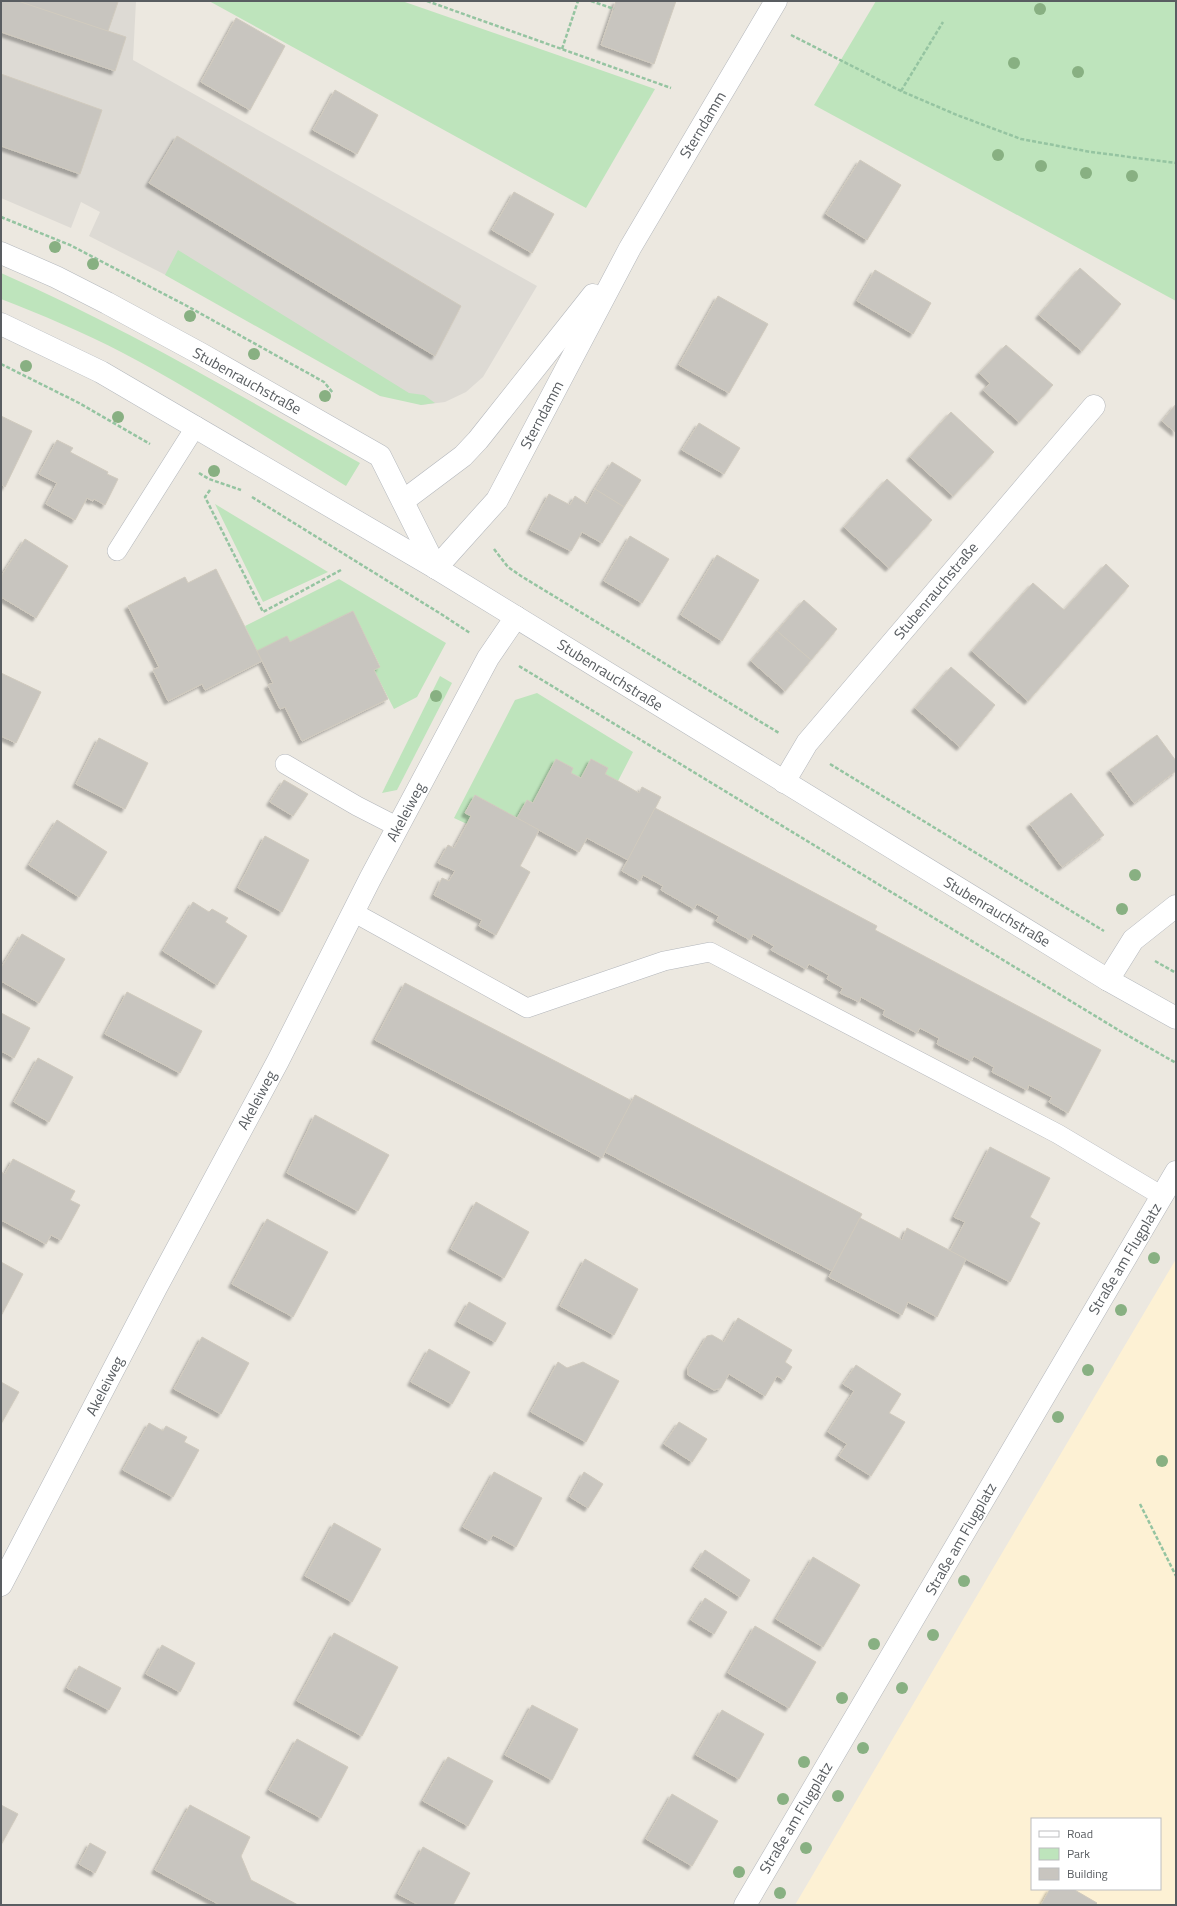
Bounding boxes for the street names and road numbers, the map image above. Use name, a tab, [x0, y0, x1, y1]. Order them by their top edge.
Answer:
street label: Sterndamm	[673, 87, 732, 163]
street label: Stubenrauchstraße	[189, 341, 306, 420]
street label: Sterndamm	[514, 376, 569, 453]
street label: Stubenrauchstraße	[888, 537, 983, 644]
street label: Stubenrauchstraße	[553, 633, 668, 716]
street label: Akeleiweg	[380, 778, 431, 846]
street label: Stubenrauchstraße	[939, 871, 1055, 953]
street label: Akeleiweg	[231, 1066, 282, 1134]
street label: Straße am Flugplatz	[1082, 1198, 1167, 1319]
street label: Akeleiweg	[80, 1352, 130, 1420]
street label: Straße am Flugplatz	[919, 1478, 1002, 1599]
street label: Straße am Flugplatz	[753, 1757, 838, 1878]

